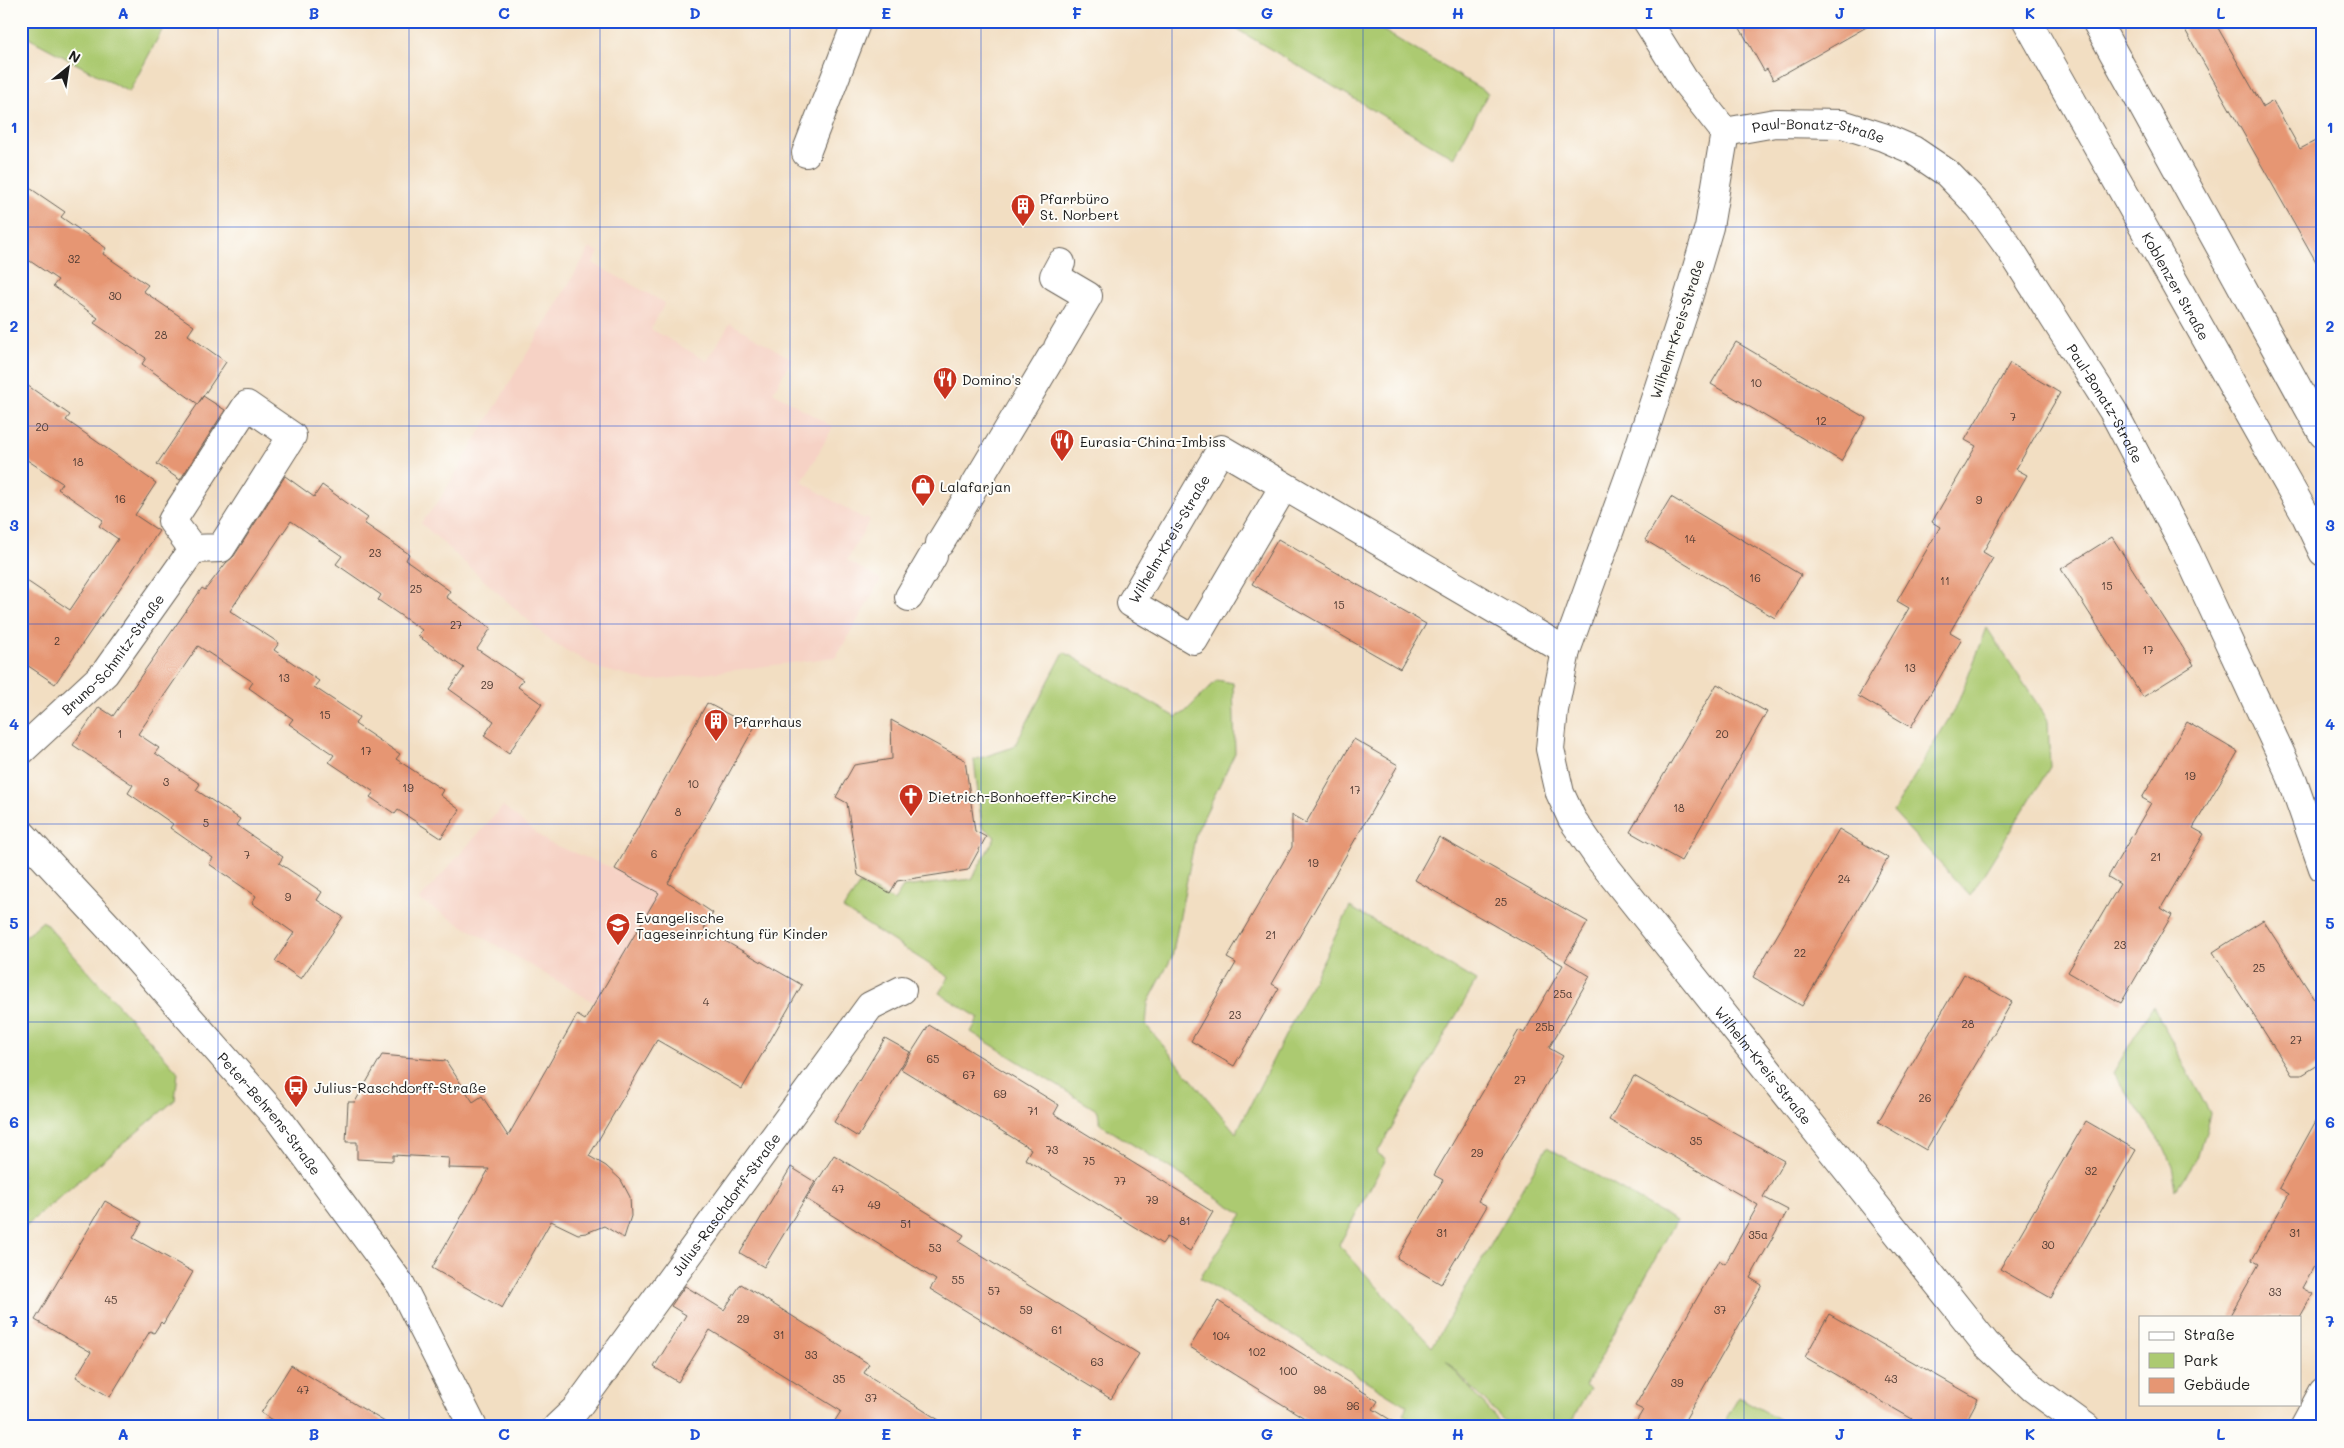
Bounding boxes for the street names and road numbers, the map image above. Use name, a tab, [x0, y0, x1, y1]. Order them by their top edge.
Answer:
street label: Paul-Bonatz-Straße	[1750, 113, 1888, 147]
street label: Koblenzer Straße	[2138, 228, 2214, 343]
street label: Wilhelm-Kreis-Straße	[1645, 257, 1709, 401]
street label: Paul-Bonatz-Straße	[2063, 340, 2148, 466]
street label: Wilhelm-Kreis-Straße	[1124, 471, 1214, 606]
street label: Bruno-Schmitz-Straße	[57, 590, 168, 719]
street label: Wilhelm-Kreis-Straße	[1711, 1002, 1817, 1128]
street label: Peter-Behrens-Straße	[214, 1048, 326, 1179]
street label: Julius-Raschdorff-Straße	[667, 1129, 784, 1279]

